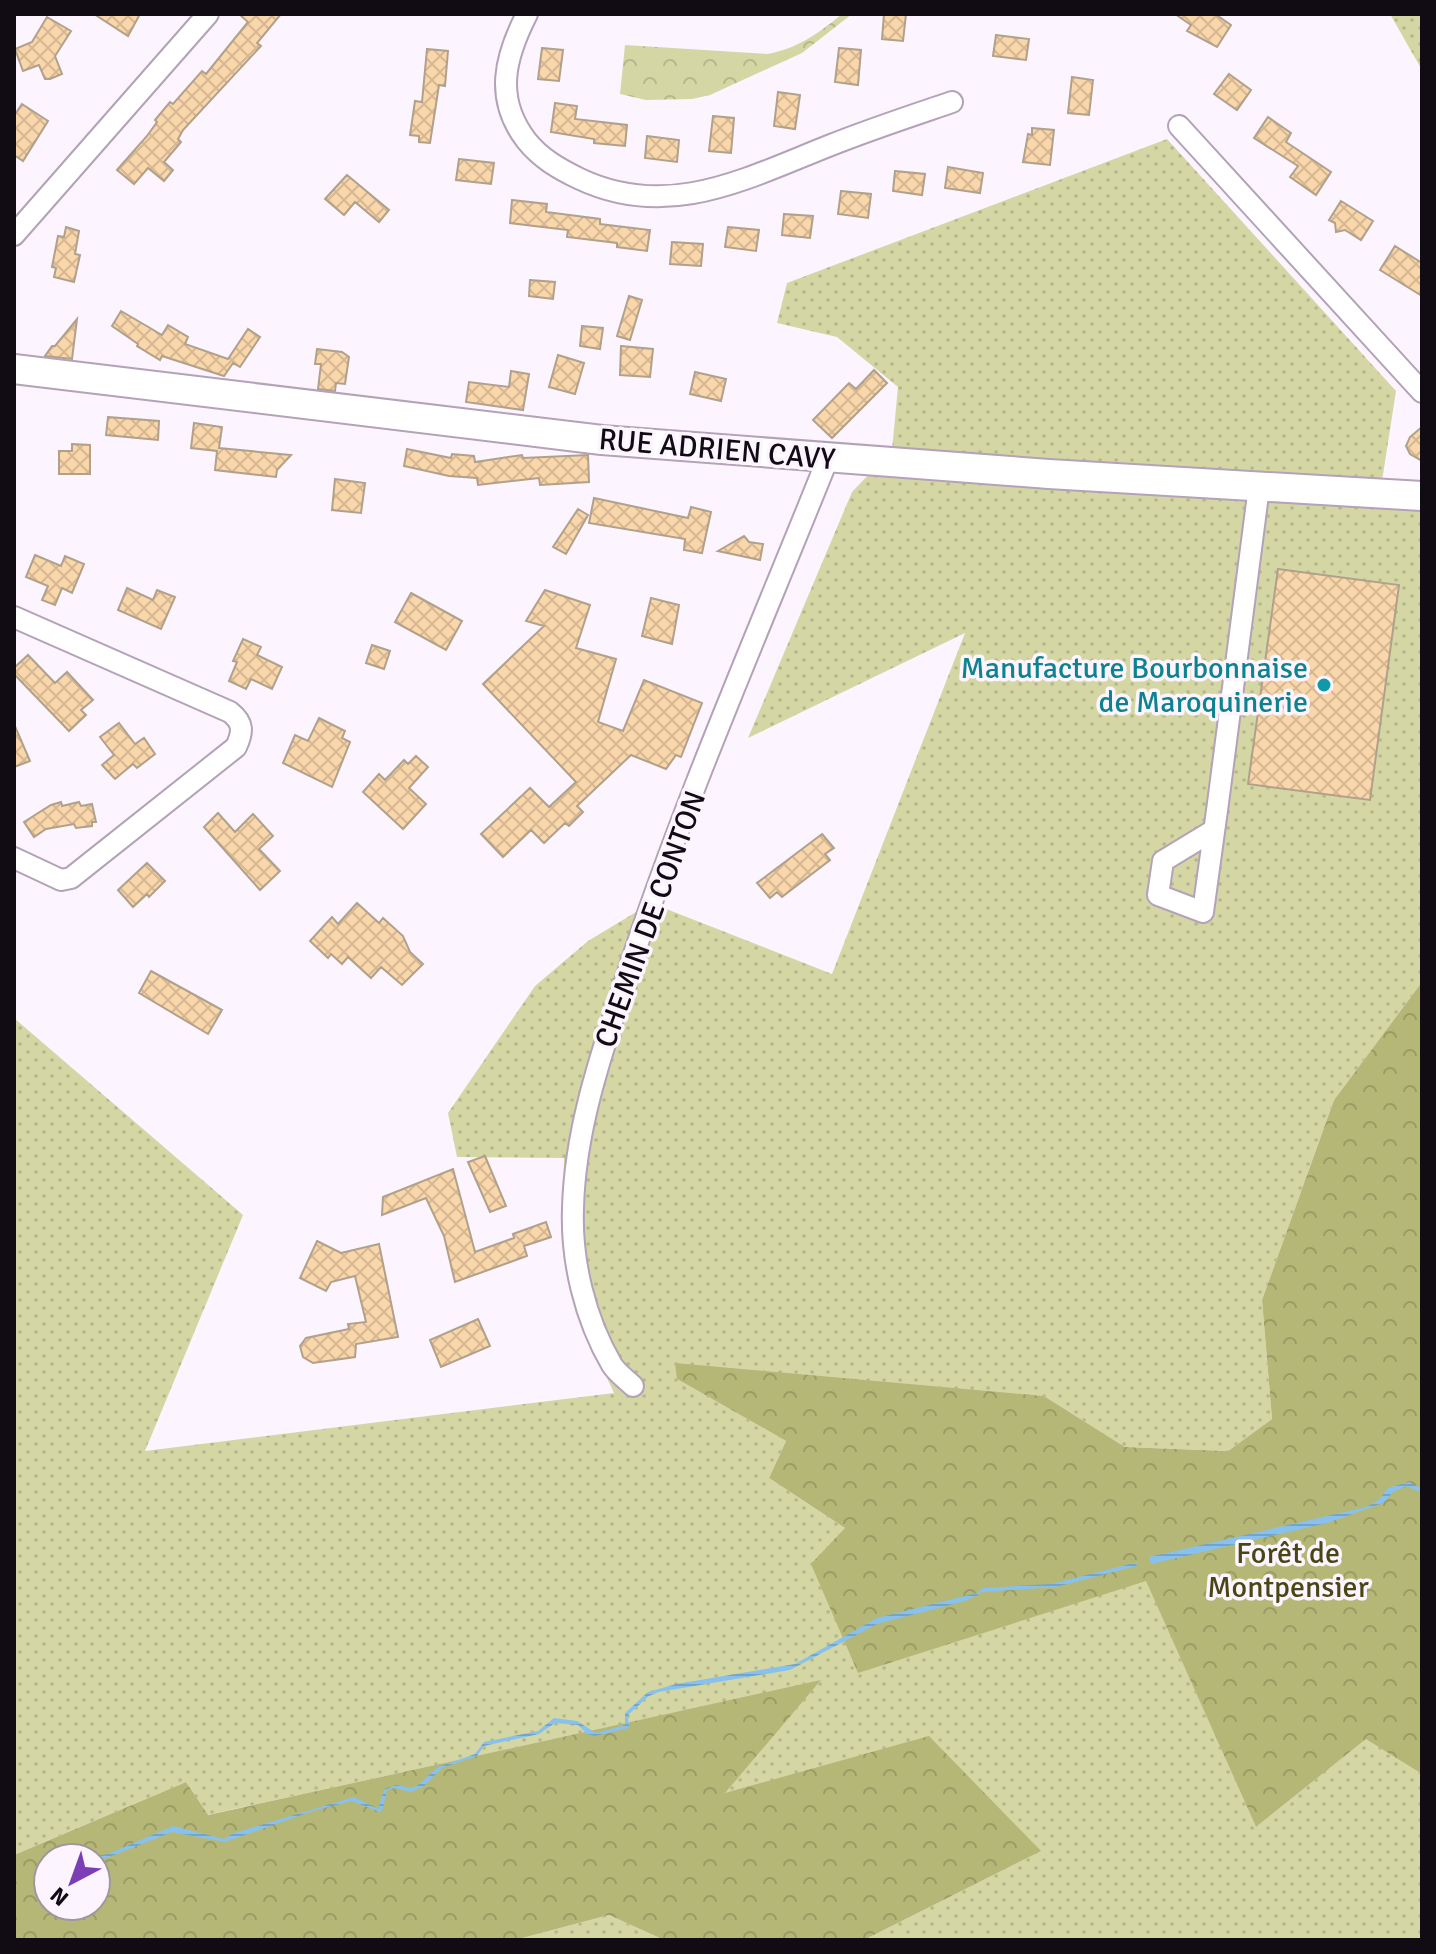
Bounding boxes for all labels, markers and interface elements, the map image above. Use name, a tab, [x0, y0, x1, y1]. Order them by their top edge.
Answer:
street label: RUE ADRIEN CAVY	[597, 421, 837, 478]
place label: Manufacture Bourbonnaise de Maroquinerie	[961, 650, 1308, 721]
marker: Manufacture Bourbonnaise de Maroquinerie	[1315, 676, 1333, 694]
street label: CHEMIN DE CONTON	[587, 786, 714, 1053]
park label: Forêt de Montpensier	[1207, 1535, 1369, 1606]
north arrow	[32, 1842, 112, 1922]
text: N	[45, 1882, 74, 1912]

